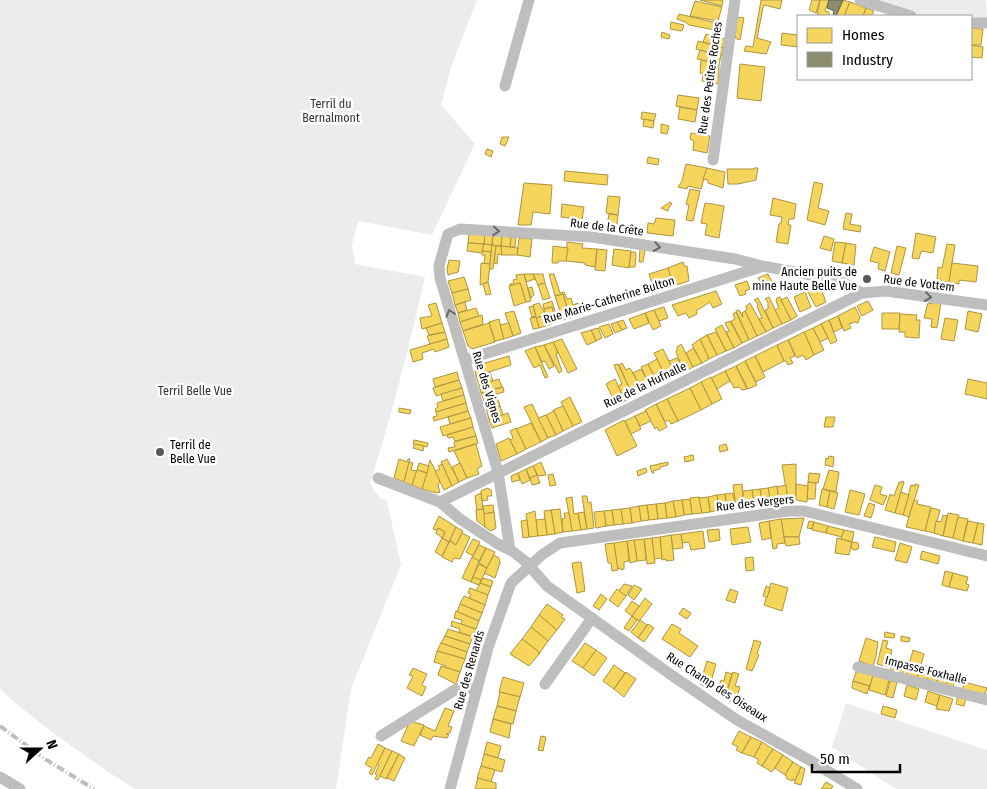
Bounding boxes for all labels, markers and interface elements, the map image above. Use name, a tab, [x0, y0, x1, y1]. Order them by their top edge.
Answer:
legend	[797, 15, 972, 80]
street label: Rue des Petites Roches	[695, 21, 725, 135]
text: Homes	[842, 26, 884, 44]
text: Industry	[842, 51, 893, 69]
park label: Terril du Bernalmont	[302, 97, 360, 125]
street label: Rue de la Crête	[569, 216, 645, 238]
one-way arrow	[492, 225, 500, 236]
one-way arrow	[653, 241, 661, 252]
place label: Ancien puits de mine Haute Belle Vue	[752, 265, 857, 293]
street label: Rue de Vottem	[883, 272, 955, 294]
street label: Rue Marie-Catherine Bulton	[542, 273, 676, 327]
marker: Ancien puits de mine Haute Belle Vue	[861, 273, 873, 285]
one-way arrow	[924, 291, 932, 302]
one-way arrow	[445, 310, 455, 318]
street label: Rue des Vignes	[469, 350, 505, 424]
street label: Rue de la Hufnalle	[601, 359, 689, 411]
park label: Terril Belle Vue	[158, 384, 232, 398]
place label: Terril de Belle Vue	[170, 438, 216, 466]
marker: Terril de Belle Vue	[154, 446, 166, 458]
street label: Rue des Vergers	[715, 492, 795, 514]
street label: Rue des Renards	[451, 629, 487, 711]
street label: Rue Champ des Oiseaux	[664, 649, 771, 725]
street label: Impasse Foxhalle	[884, 653, 968, 687]
north arrow	[15, 724, 65, 774]
text: N	[42, 738, 61, 751]
scale bar	[812, 742, 900, 774]
text: 50 m	[820, 750, 850, 768]

